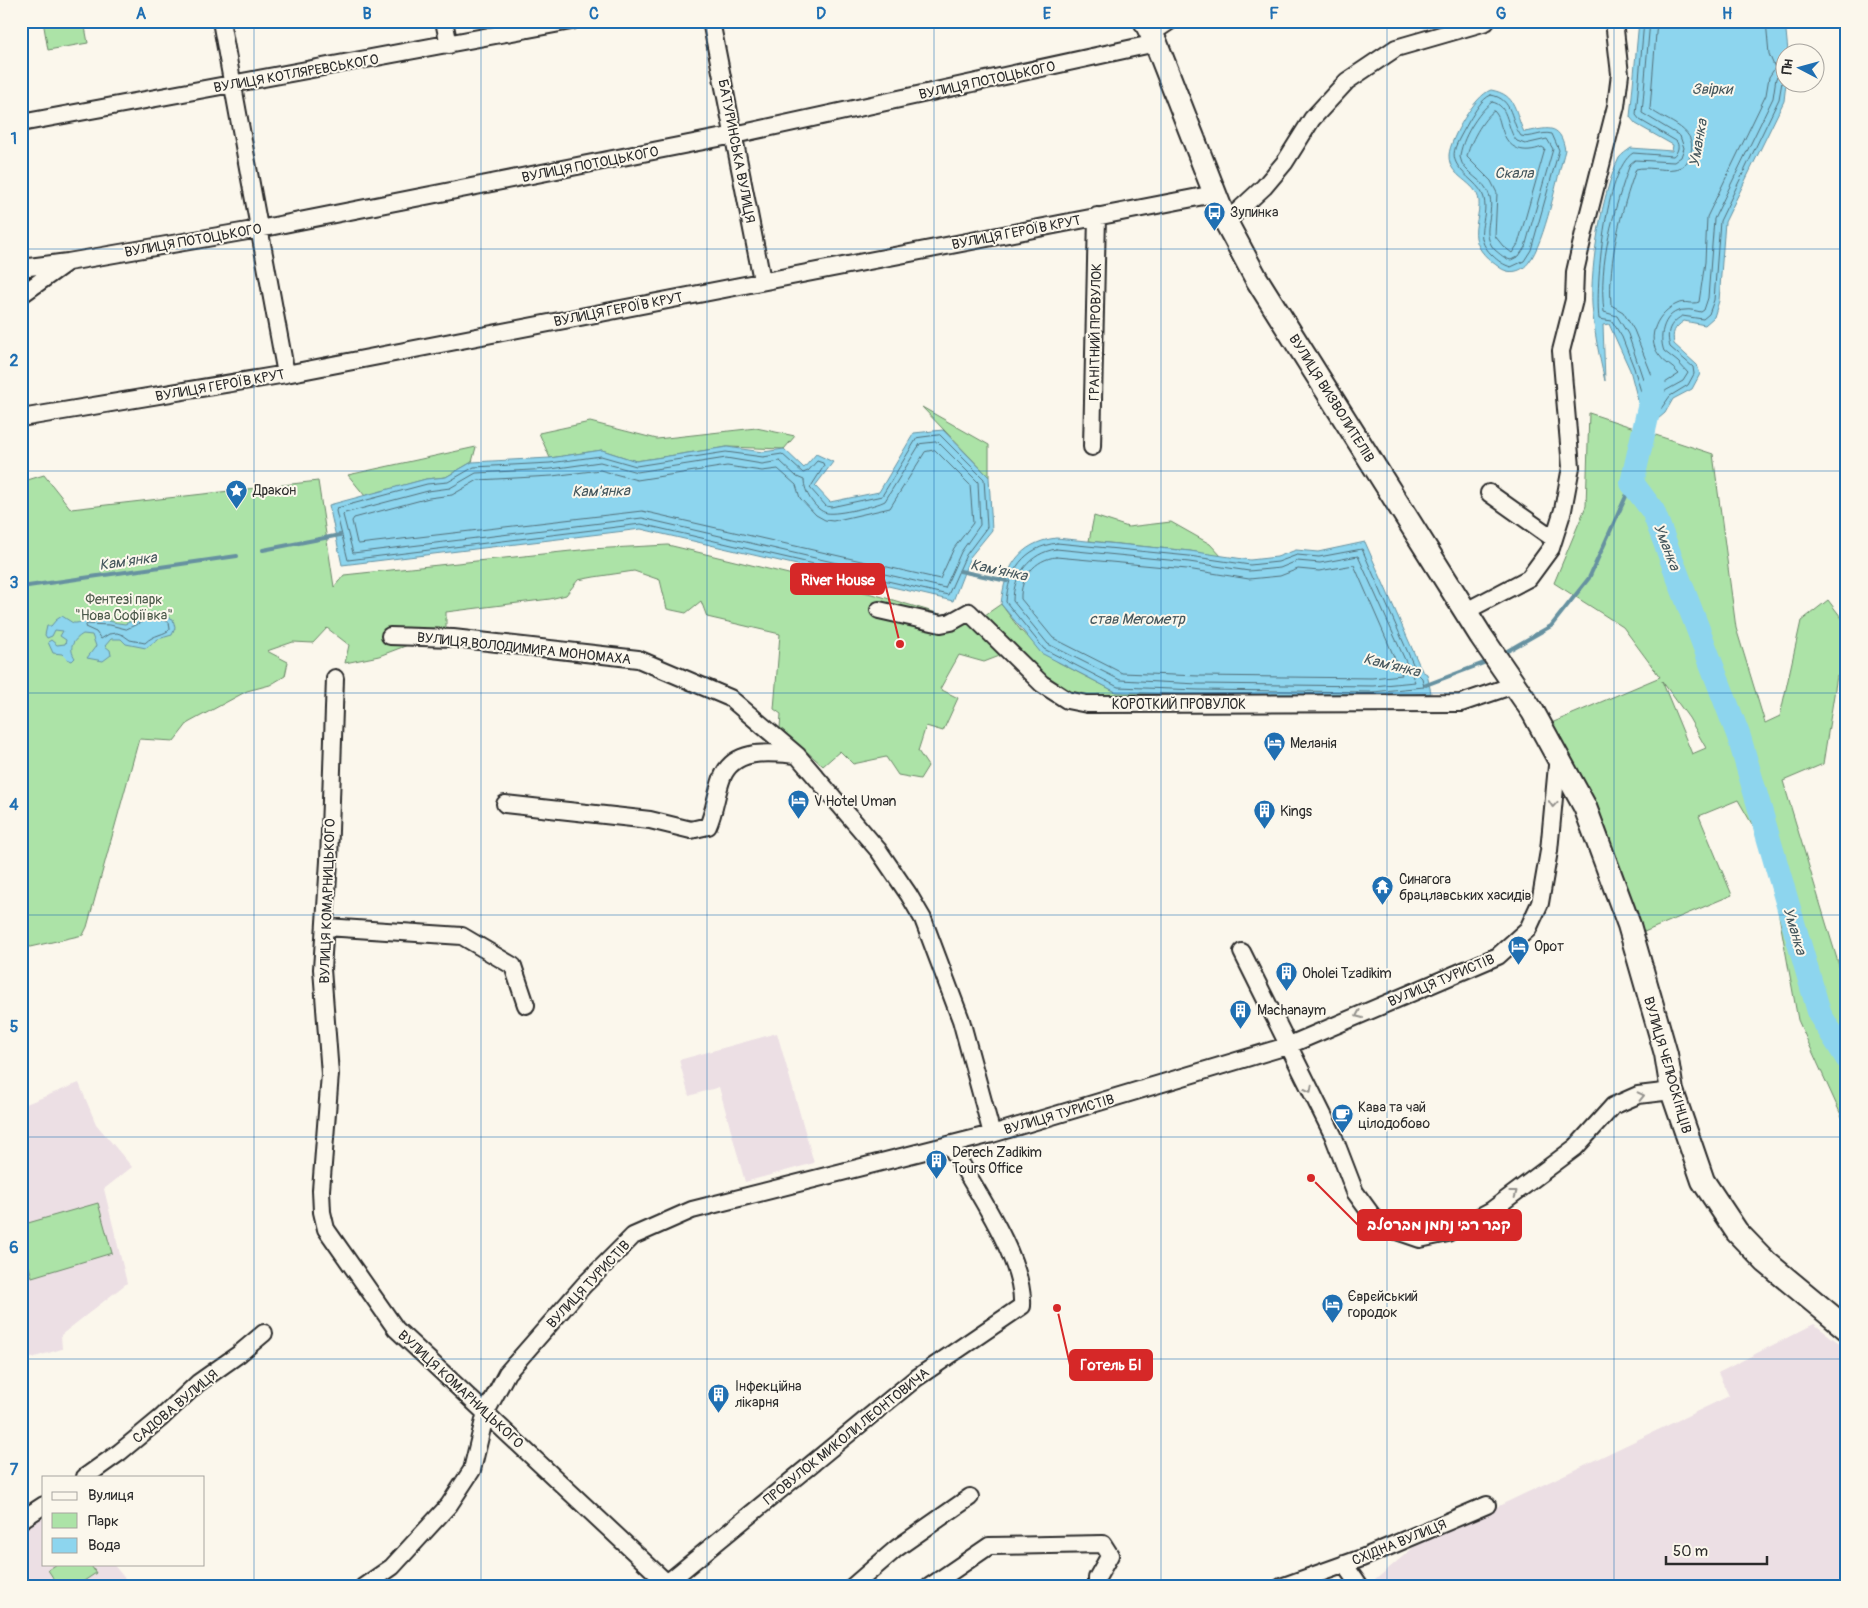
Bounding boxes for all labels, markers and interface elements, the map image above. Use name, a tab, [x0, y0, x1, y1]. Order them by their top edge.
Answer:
text: A	[136, 4, 147, 24]
text: B	[362, 4, 372, 24]
text: C	[589, 4, 599, 24]
text: D	[816, 4, 826, 24]
text: E	[1043, 4, 1052, 24]
text: F	[1269, 4, 1279, 24]
text: G	[1496, 4, 1507, 24]
text: H	[1722, 4, 1732, 24]
north arrow	[1776, 42, 1826, 92]
street label: ВУЛИЦЯ КОТЛЯРЕВСЬКОГО	[212, 51, 380, 96]
street label: ВУЛИЦЯ ПОТОЦЬКОГО	[917, 58, 1057, 103]
text: Пн	[1778, 58, 1797, 75]
street label: БАТУРИНСЬКА ВУЛИЦЯ	[714, 78, 759, 225]
water label: Звірки	[1692, 80, 1735, 99]
water label: Уманка	[1685, 117, 1712, 168]
text: 1	[11, 129, 17, 149]
street label: ВУЛИЦЯ ПОТОЦЬКОГО	[520, 143, 660, 186]
water label: Скала	[1495, 164, 1534, 183]
bus stop icon: Зупинка	[1202, 200, 1226, 231]
place label: Зупинка	[1230, 204, 1278, 221]
street label: ВУЛИЦЯ ГЕРОЇВ КРУТ	[950, 212, 1082, 253]
street label: ВУЛИЦЯ ПОТОЦЬКОГО	[123, 220, 263, 261]
street label: ГРАНІТНИЙ ПРОВУЛОК	[1086, 263, 1105, 401]
street label: ВУЛИЦЯ ГЕРОЇВ КРУТ	[552, 289, 684, 330]
street label: ВУЛИЦЯ ВИЗВОЛИТЕЛІВ	[1285, 331, 1378, 466]
text: 2	[10, 351, 19, 371]
street label: ВУЛИЦЯ ГЕРОЇВ КРУТ	[154, 366, 286, 405]
place icon: Дракон	[225, 478, 249, 509]
water label: Кам'янка	[572, 481, 631, 502]
place label: Дракон	[252, 482, 296, 499]
water label: Уманка	[1649, 521, 1684, 574]
water label: Кам'янка	[98, 548, 159, 575]
water label: Кам'янка	[969, 555, 1030, 586]
callout: River House	[791, 564, 884, 594]
text: River House	[801, 571, 875, 590]
text: 3	[10, 573, 19, 593]
park label: Фентезі парк "Нова Софіївка"	[75, 591, 173, 624]
water label: став Мегометр	[1089, 610, 1186, 629]
street label: ВУЛИЦЯ ВОЛОДИМИРА МОНОМАХА	[416, 629, 632, 668]
water label: Кам'янка	[1362, 649, 1423, 682]
street label: КОРОТКИЙ ПРОВУЛОК	[1112, 696, 1246, 713]
hotel icon: Меланія	[1262, 731, 1286, 762]
place label: Меланія	[1290, 735, 1337, 752]
hotel icon: V Hotel Uman	[786, 789, 810, 820]
place label: V Hotel Uman	[814, 793, 897, 810]
text: 4	[9, 795, 19, 815]
building icon: Kings	[1252, 799, 1276, 830]
one-way arrow	[1548, 800, 1559, 808]
place label: Kings	[1280, 803, 1313, 820]
street label: ВУЛИЦЯ КОМАРНИЦЬКОГО	[316, 818, 339, 984]
place label: Синагога брацлавських хасидів	[1399, 871, 1531, 904]
temple icon: Синагога брацлавських хасидів	[1371, 875, 1395, 906]
water label: Уманка	[1779, 905, 1811, 958]
hotel icon: Орот	[1506, 934, 1530, 965]
place label: Орот	[1534, 938, 1564, 955]
street label: ВУЛИЦЯ ТУРИСТІВ	[1385, 950, 1497, 1011]
building icon: Oholei Tzadikim	[1274, 961, 1298, 992]
place label: Oholei Tzadikim	[1302, 965, 1392, 982]
street label: ВУЛИЦЯ ЧЕЛЮСКІНЦІВ	[1640, 995, 1695, 1136]
building icon: Machanaym	[1229, 998, 1253, 1029]
place label: Machanaym	[1257, 1002, 1326, 1019]
one-way arrow	[1355, 1009, 1364, 1019]
text: 5	[10, 1017, 19, 1037]
one-way arrow	[1303, 1084, 1313, 1093]
street label: ВУЛИЦЯ ТУРИСТІВ	[1002, 1091, 1116, 1138]
one-way arrow	[1636, 1091, 1645, 1102]
place label: Кава та чай цілодобово	[1358, 1099, 1431, 1132]
cafe icon: Кава та чай цілодобово	[1330, 1103, 1354, 1134]
place label: Derech Zadikim Tours Office	[952, 1144, 1042, 1177]
building icon: Derech Zadikim Tours Office	[924, 1148, 948, 1179]
one-way arrow	[1508, 1191, 1517, 1199]
callout: קבר רבי נחמן מברסלב	[1358, 1210, 1521, 1240]
text: קבר רבי נחמן מברסלב	[1367, 1216, 1511, 1235]
street label: ВУЛИЦЯ ТУРИСТІВ	[543, 1237, 634, 1332]
text: 6	[9, 1238, 19, 1258]
place label: Єврєйський городок	[1348, 1288, 1418, 1321]
hotel icon: Єврєйський городок	[1320, 1292, 1344, 1323]
street label: ВУЛИЦЯ КОМАРНИЦЬКОГО	[394, 1327, 527, 1452]
callout: Готель БІ	[1070, 1350, 1152, 1380]
text: Готель БІ	[1080, 1356, 1142, 1375]
street label: ПРОВУЛОК МИКОЛИ ЛЕОНТОВИЧА	[760, 1364, 933, 1508]
street label: САДОВА ВУЛИЦЯ	[129, 1366, 221, 1447]
place label: Інфекційна лікарня	[735, 1378, 801, 1411]
building icon: Інфекційна лікарня	[707, 1382, 731, 1413]
text: 7	[10, 1460, 19, 1480]
legend	[42, 1476, 205, 1566]
text: Вулиця	[88, 1486, 134, 1505]
text: Парк	[88, 1512, 119, 1531]
street label: СХІДНА ВУЛИЦЯ	[1349, 1516, 1449, 1569]
scale bar	[1666, 1533, 1767, 1565]
text: Вода	[88, 1536, 121, 1555]
text: 50 m	[1673, 1542, 1708, 1561]

